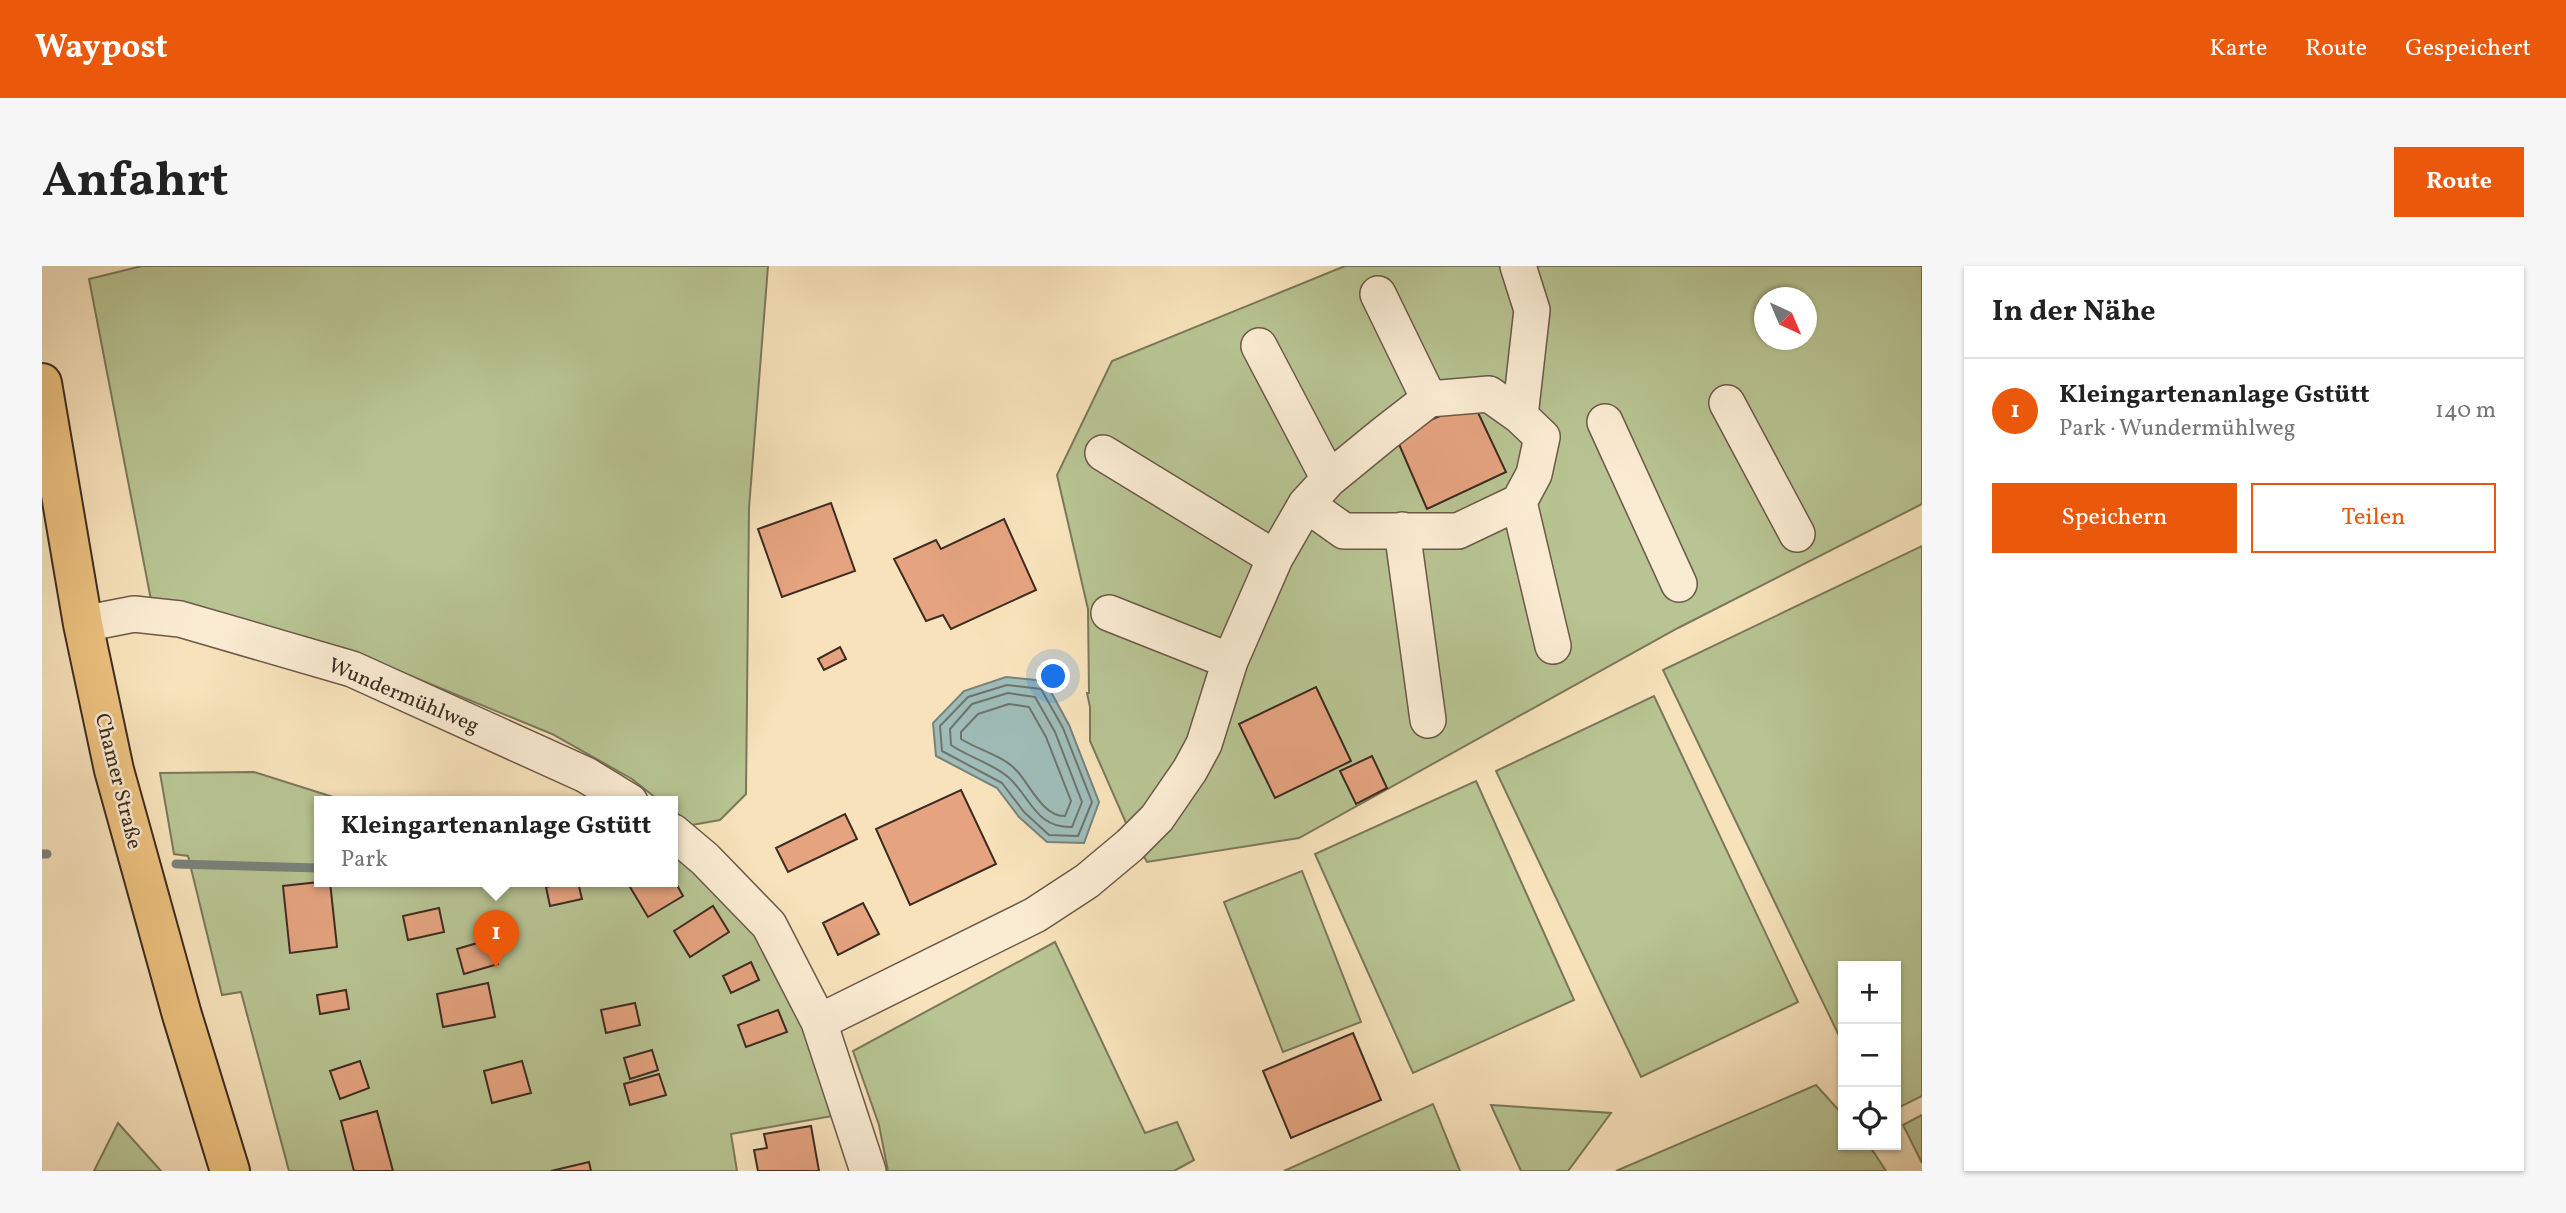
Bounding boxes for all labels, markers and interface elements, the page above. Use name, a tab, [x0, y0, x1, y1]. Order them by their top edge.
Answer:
text: Waypost	[35, 26, 168, 72]
text: Karte	[2210, 32, 2267, 66]
text: Route	[2305, 32, 2367, 66]
text: Gespeichert	[2405, 32, 2531, 66]
button: Route	[2394, 147, 2524, 217]
text: Anfahrt	[42, 148, 229, 217]
north arrow	[1754, 287, 1817, 350]
text: In der Nähe	[1992, 291, 2156, 333]
text: Kleingartenanlage Gstütt	[2059, 377, 2370, 413]
text: 1	[2010, 395, 2020, 427]
text: 140 m	[2435, 395, 2496, 427]
text: Park · Wundermühlweg	[2059, 413, 2296, 445]
button: Speichern	[1992, 483, 2237, 553]
button: Teilen	[2251, 483, 2496, 553]
street label: Wundermühlweg	[324, 652, 483, 741]
your location	[1036, 659, 1070, 693]
street label: Chamer Straße	[87, 710, 148, 852]
popup	[314, 796, 678, 887]
text: Kleingartenanlage Gstütt	[341, 808, 651, 844]
text: Park	[341, 844, 388, 876]
pin: 1	[473, 910, 519, 968]
map controls	[1838, 961, 1901, 1150]
button: +	[1838, 961, 1901, 1024]
button: −	[1838, 1024, 1901, 1087]
button: locate	[1838, 1087, 1901, 1150]

